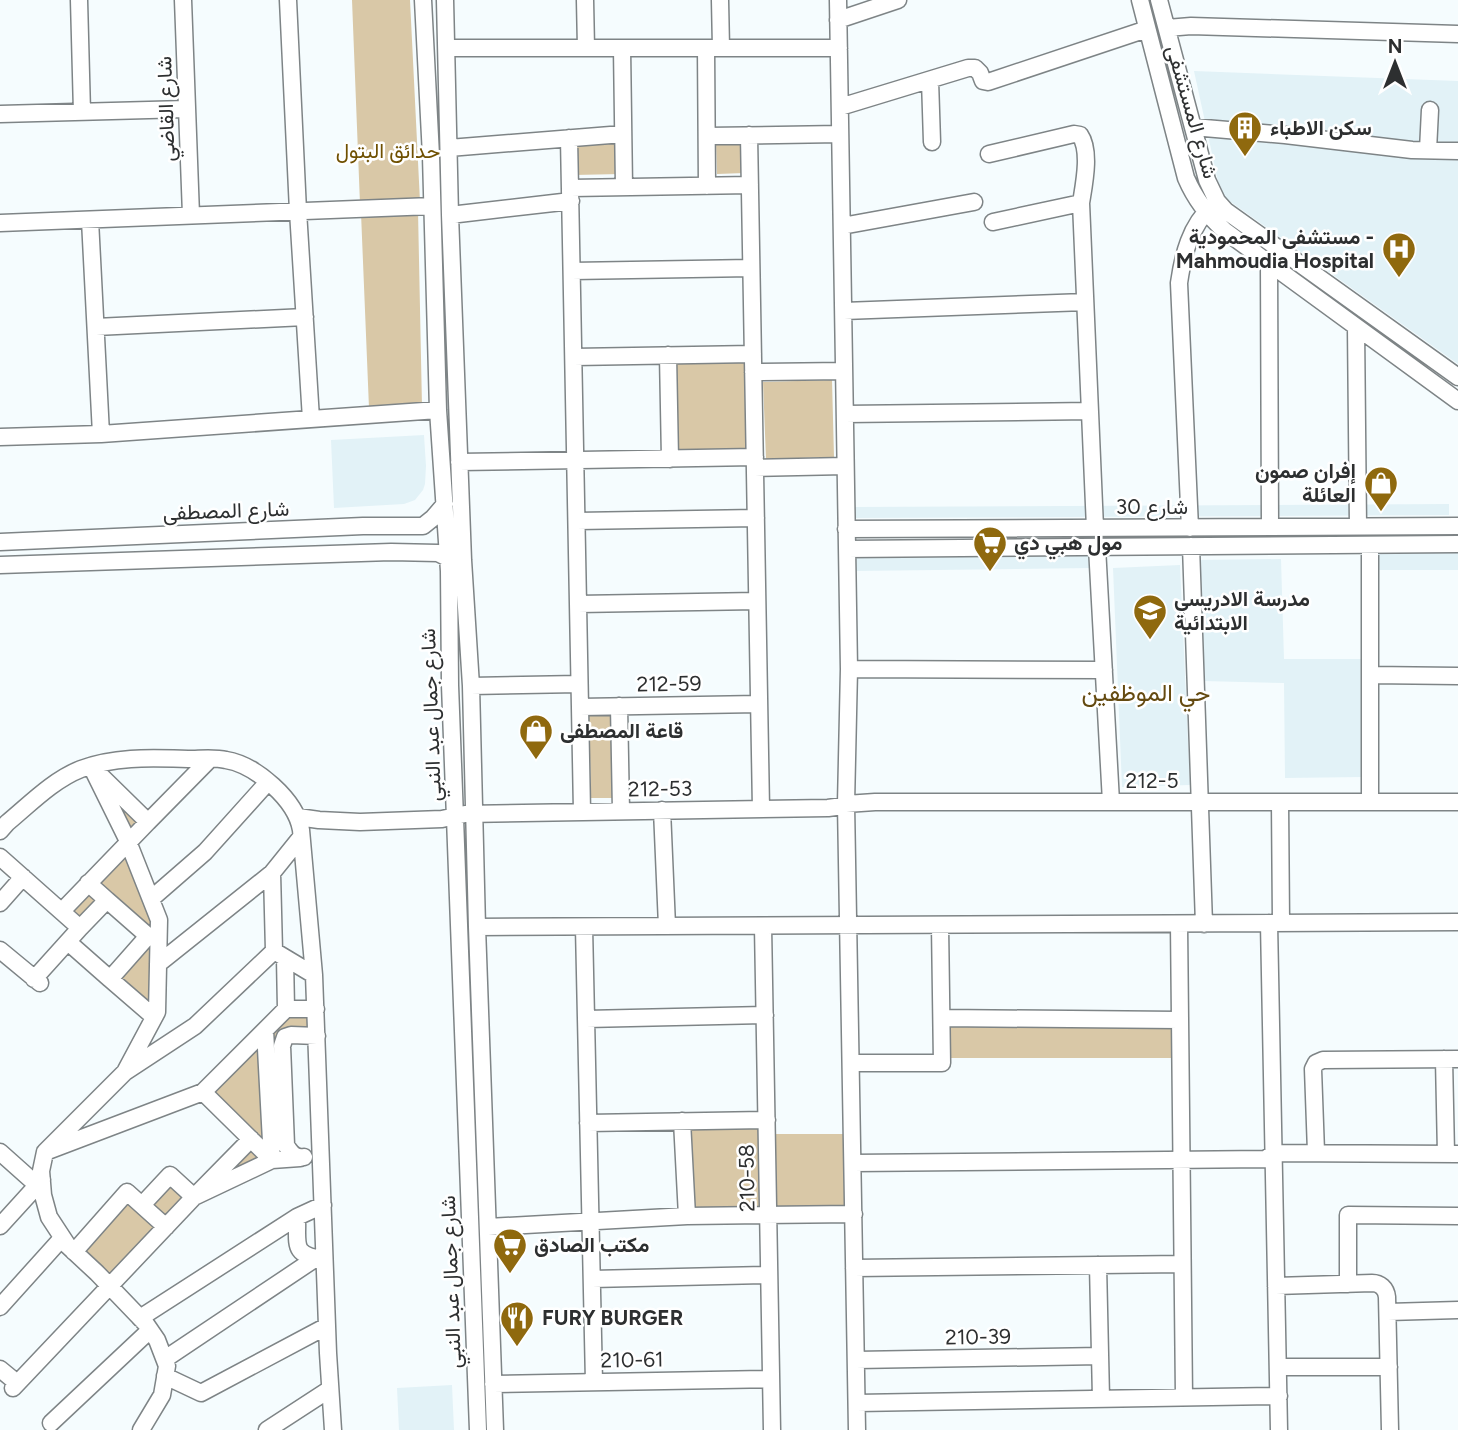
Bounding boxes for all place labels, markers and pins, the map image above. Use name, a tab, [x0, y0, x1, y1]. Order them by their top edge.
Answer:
building icon: سكن الاطباء	[1226, 109, 1264, 158]
place label: سكن الاطباء	[1270, 115, 1372, 140]
place label: مستشفى المحمودية - Mahmoudia Hospital	[1176, 224, 1374, 273]
hospital icon: مستشفى المحمودية - Mahmoudia Hospital	[1380, 230, 1418, 279]
place label: إفران صمون العائلة	[1255, 458, 1356, 507]
shop icon: إفران صمون العائلة	[1362, 464, 1400, 513]
supermarket icon: مول هبي دي	[971, 524, 1009, 573]
place label: مول هبي دي	[1014, 530, 1122, 560]
place label: مدرسة الادريسي الابتدائية	[1174, 586, 1310, 635]
school or university icon: مدرسة الادريسي الابتدائية	[1131, 592, 1169, 641]
shop icon: قاعة المصطفى	[517, 712, 555, 761]
place label: قاعة المصطفى	[560, 718, 683, 743]
supermarket icon: مكتب الصادق	[491, 1226, 529, 1275]
place label: مكتب الصادق	[534, 1232, 649, 1257]
restaurant icon: FURY BURGER	[498, 1299, 536, 1348]
place label: FURY BURGER	[542, 1305, 683, 1330]

